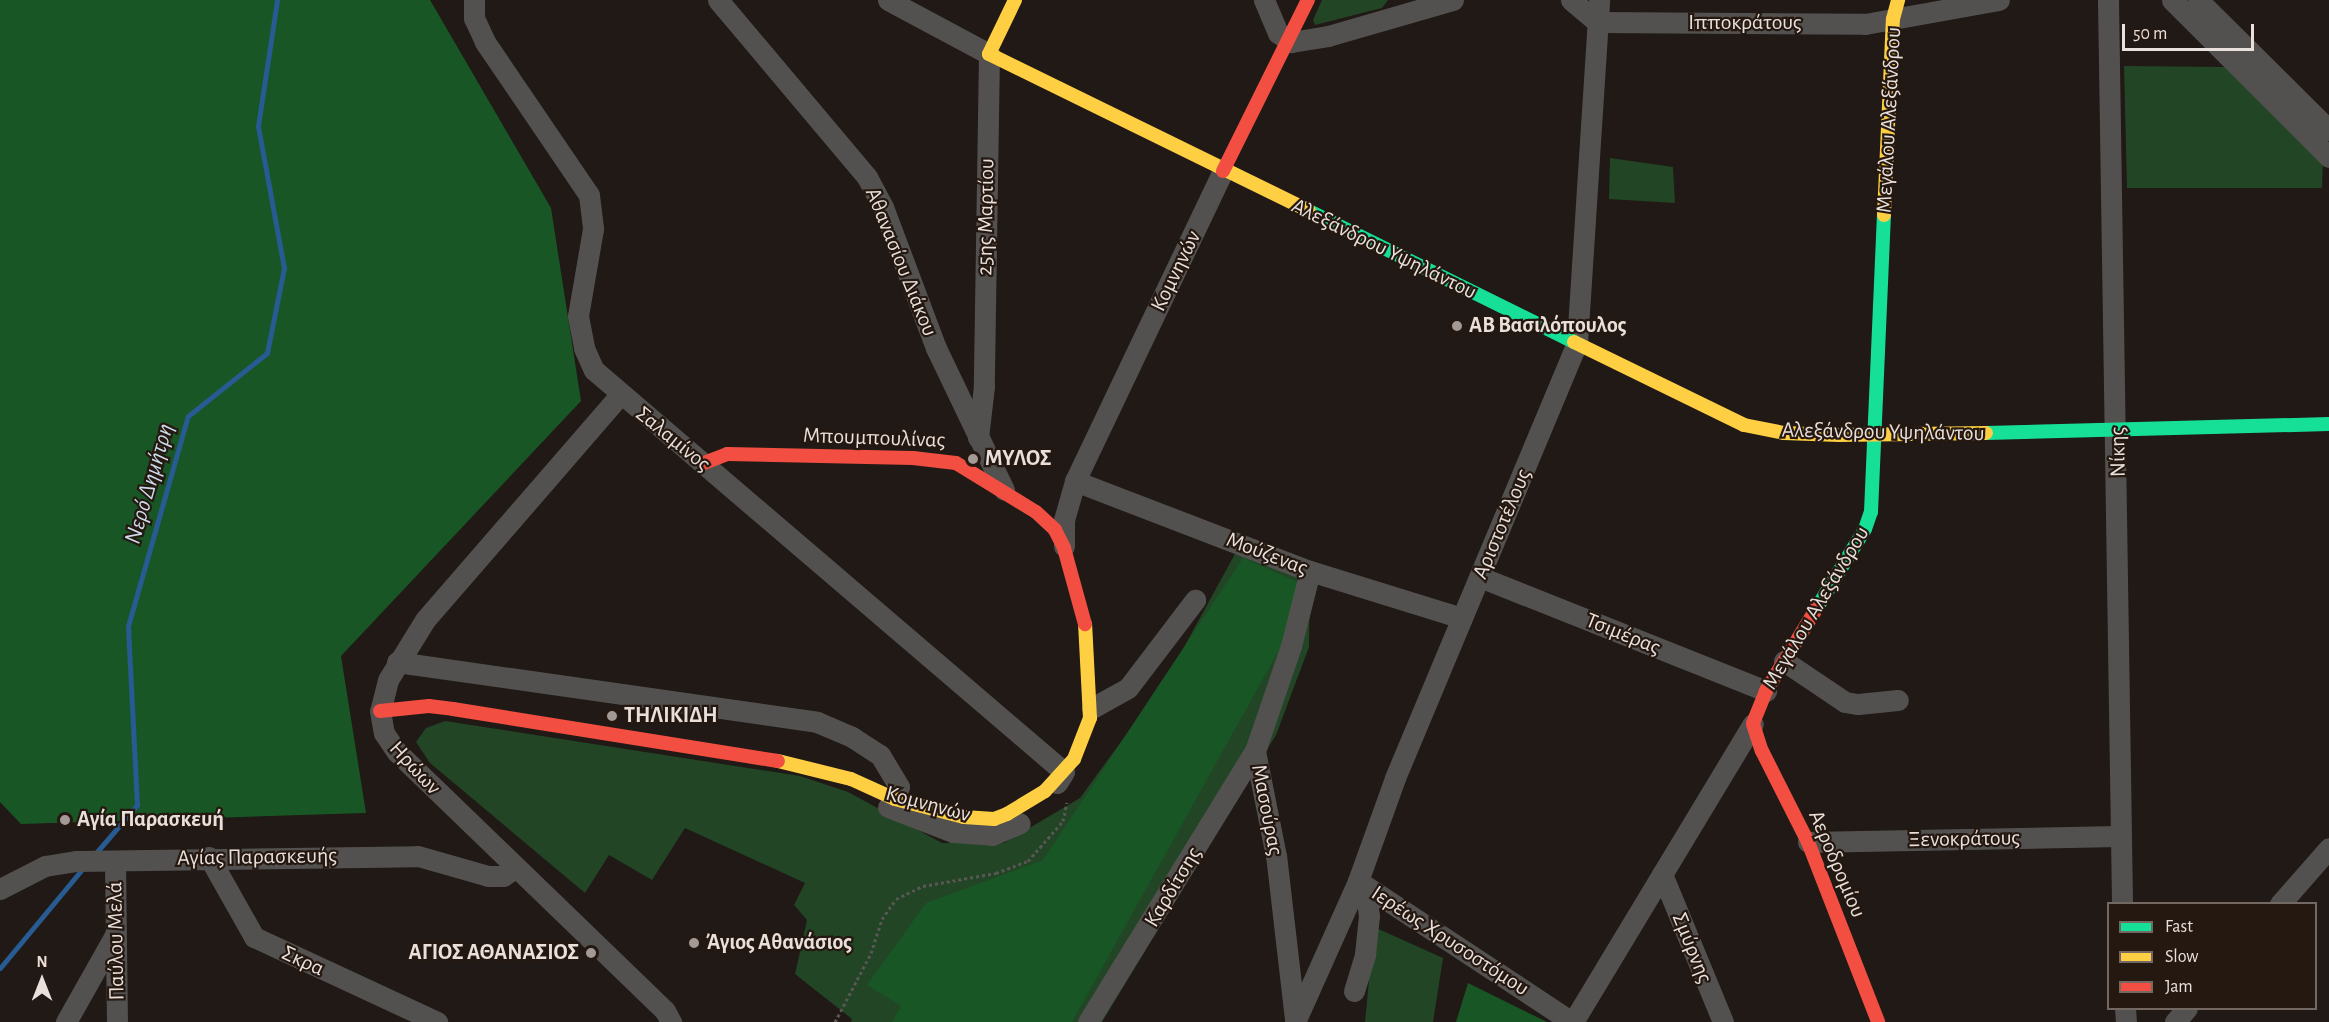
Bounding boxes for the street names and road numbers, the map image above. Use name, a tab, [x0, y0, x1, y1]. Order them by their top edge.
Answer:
street label: Ιπποκράτους	[1688, 10, 1802, 36]
street label: Μεγάλου Αλεξάνδρου	[1871, 26, 1907, 214]
street label: 25ης Μαρτίου	[972, 158, 1000, 276]
street label: Αθανασίου Διάκου	[859, 184, 943, 340]
street label: Αλεξάνδρου Υψηλάντου	[1287, 193, 1481, 305]
street label: Κομνηνών	[1145, 226, 1207, 316]
street label: Σαλαμίνος	[630, 401, 716, 477]
street label: Αλεξάνδρου Υψηλάντου	[1781, 417, 1985, 447]
street label: Μπουμπουλίνας	[802, 422, 946, 454]
street label: Νίκης	[2104, 427, 2132, 477]
street label: Αριστοτέλους	[1467, 465, 1537, 583]
street label: Μεγάλου Αλεξάνδρου	[1757, 522, 1875, 694]
street label: Μούζενας	[1223, 526, 1311, 582]
street label: Τσιμέρας	[1582, 607, 1664, 661]
street label: Ηρώων	[384, 736, 446, 800]
street label: Μασούρας	[1245, 762, 1289, 858]
street label: Κομνηνών	[883, 780, 973, 828]
street label: Αεροδρομίου	[1803, 806, 1871, 922]
street label: Ξενοκράτους	[1908, 825, 2020, 853]
street label: Αγίας Παρασκευής	[177, 842, 337, 872]
street label: Καρδίτσης	[1139, 842, 1207, 932]
street label: Ιερέως Χρυσοστόμου	[1366, 880, 1534, 1002]
street label: Παύλου Μελά	[102, 881, 130, 1001]
street label: Σμύρνης	[1666, 909, 1718, 987]
street label: Σκρα	[278, 940, 328, 982]

